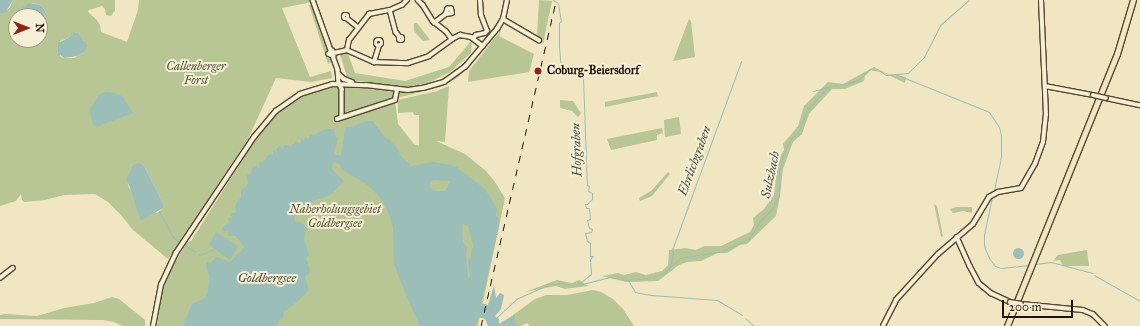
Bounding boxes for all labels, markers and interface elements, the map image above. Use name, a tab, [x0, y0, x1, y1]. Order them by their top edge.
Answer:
north arrow	[8, 8, 48, 48]
text: N	[33, 23, 46, 33]
park label: Callenberger Forst	[166, 60, 226, 88]
place label: Coburg-Beiersdorf	[547, 64, 639, 78]
marker: Coburg-Beiersdorf	[532, 65, 544, 77]
water label: Hofgraben	[568, 123, 586, 177]
water label: Ehrlichgraben	[675, 124, 715, 198]
water label: Sulzbach	[758, 150, 784, 200]
park label: Naherholungsgebiet Goldbergsee	[289, 203, 381, 231]
water label: Goldbergsee	[238, 270, 296, 286]
scale bar	[1004, 292, 1075, 318]
text: 200 m	[1009, 300, 1042, 314]

